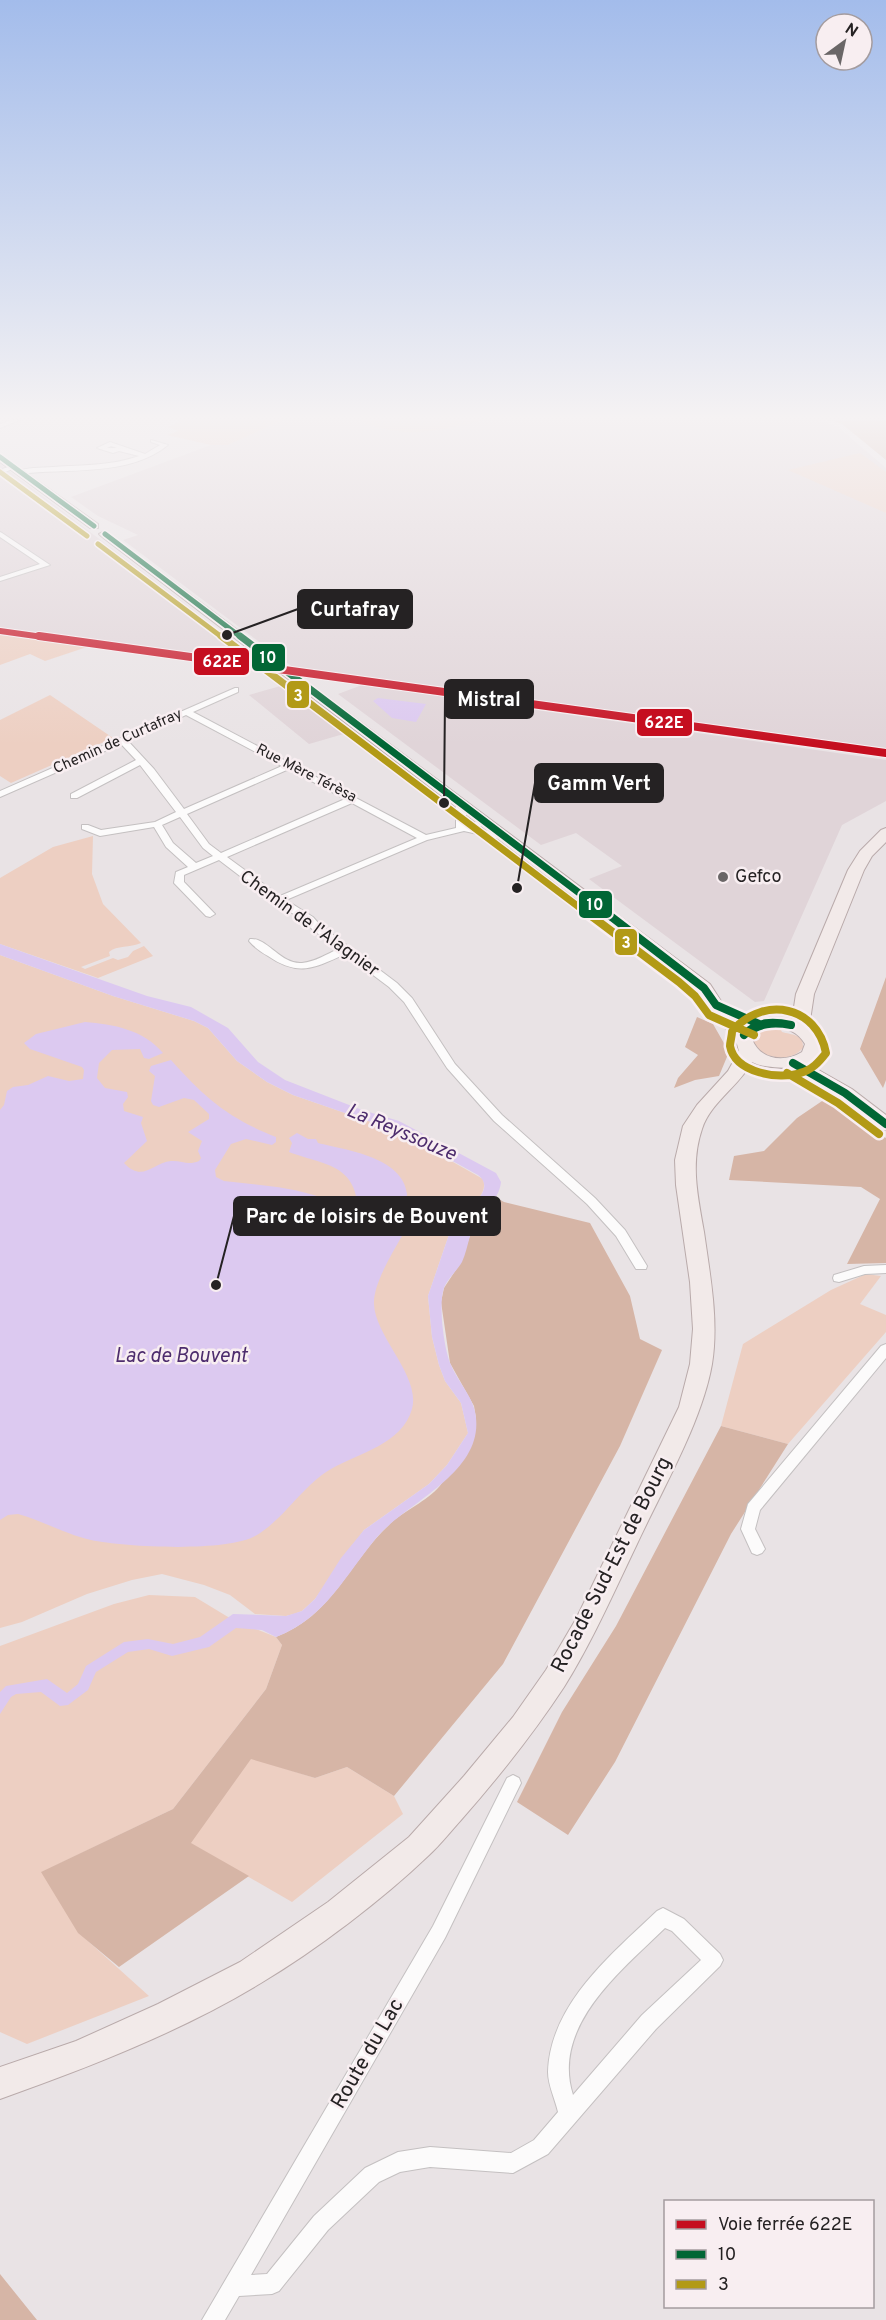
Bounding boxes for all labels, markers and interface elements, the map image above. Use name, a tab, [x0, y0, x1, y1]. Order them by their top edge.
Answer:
north arrow	[814, 12, 874, 72]
text: N	[841, 20, 861, 43]
callout: Curtafray	[298, 590, 412, 628]
text: Curtafray	[310, 598, 400, 624]
line badge: 10	[251, 643, 286, 672]
line badge: 622E	[193, 647, 250, 676]
text: 10	[260, 649, 276, 669]
text: 622E	[202, 653, 242, 673]
line badge: 3	[286, 680, 310, 709]
callout: Mistral	[445, 680, 533, 718]
text: 3	[293, 687, 303, 707]
text: Mistral	[457, 688, 521, 714]
street label: Chemin de Curtafray	[51, 705, 185, 779]
line badge: 622E	[636, 708, 693, 737]
text: 622E	[644, 714, 684, 734]
street label: Rue Mère Térèsa	[252, 740, 360, 808]
callout: Gamm Vert	[535, 764, 663, 802]
text: Gamm Vert	[547, 772, 651, 798]
street label: Chemin de l'Alagnier	[235, 866, 383, 982]
place label: Gefco	[735, 866, 781, 889]
marker: Gefco	[716, 870, 730, 884]
line badge: 10	[578, 890, 613, 919]
text: 10	[587, 896, 603, 916]
line badge: 3	[614, 928, 638, 956]
text: 3	[621, 934, 631, 954]
water label: La Reyssouze	[342, 1098, 460, 1168]
callout: Parc de loisirs de Bouvent	[234, 1197, 500, 1235]
text: Parc de loisirs de Bouvent	[246, 1205, 488, 1231]
water label: Lac de Bouvent	[115, 1344, 248, 1370]
street label: Rocade Sud-Est de Bourg	[546, 1452, 678, 1678]
street label: Route du Lac	[326, 1994, 410, 2114]
legend	[664, 2200, 874, 2308]
text: Voie ferrée 622E	[718, 2214, 853, 2237]
text: 10	[718, 2244, 736, 2267]
text: 3	[718, 2274, 729, 2297]

